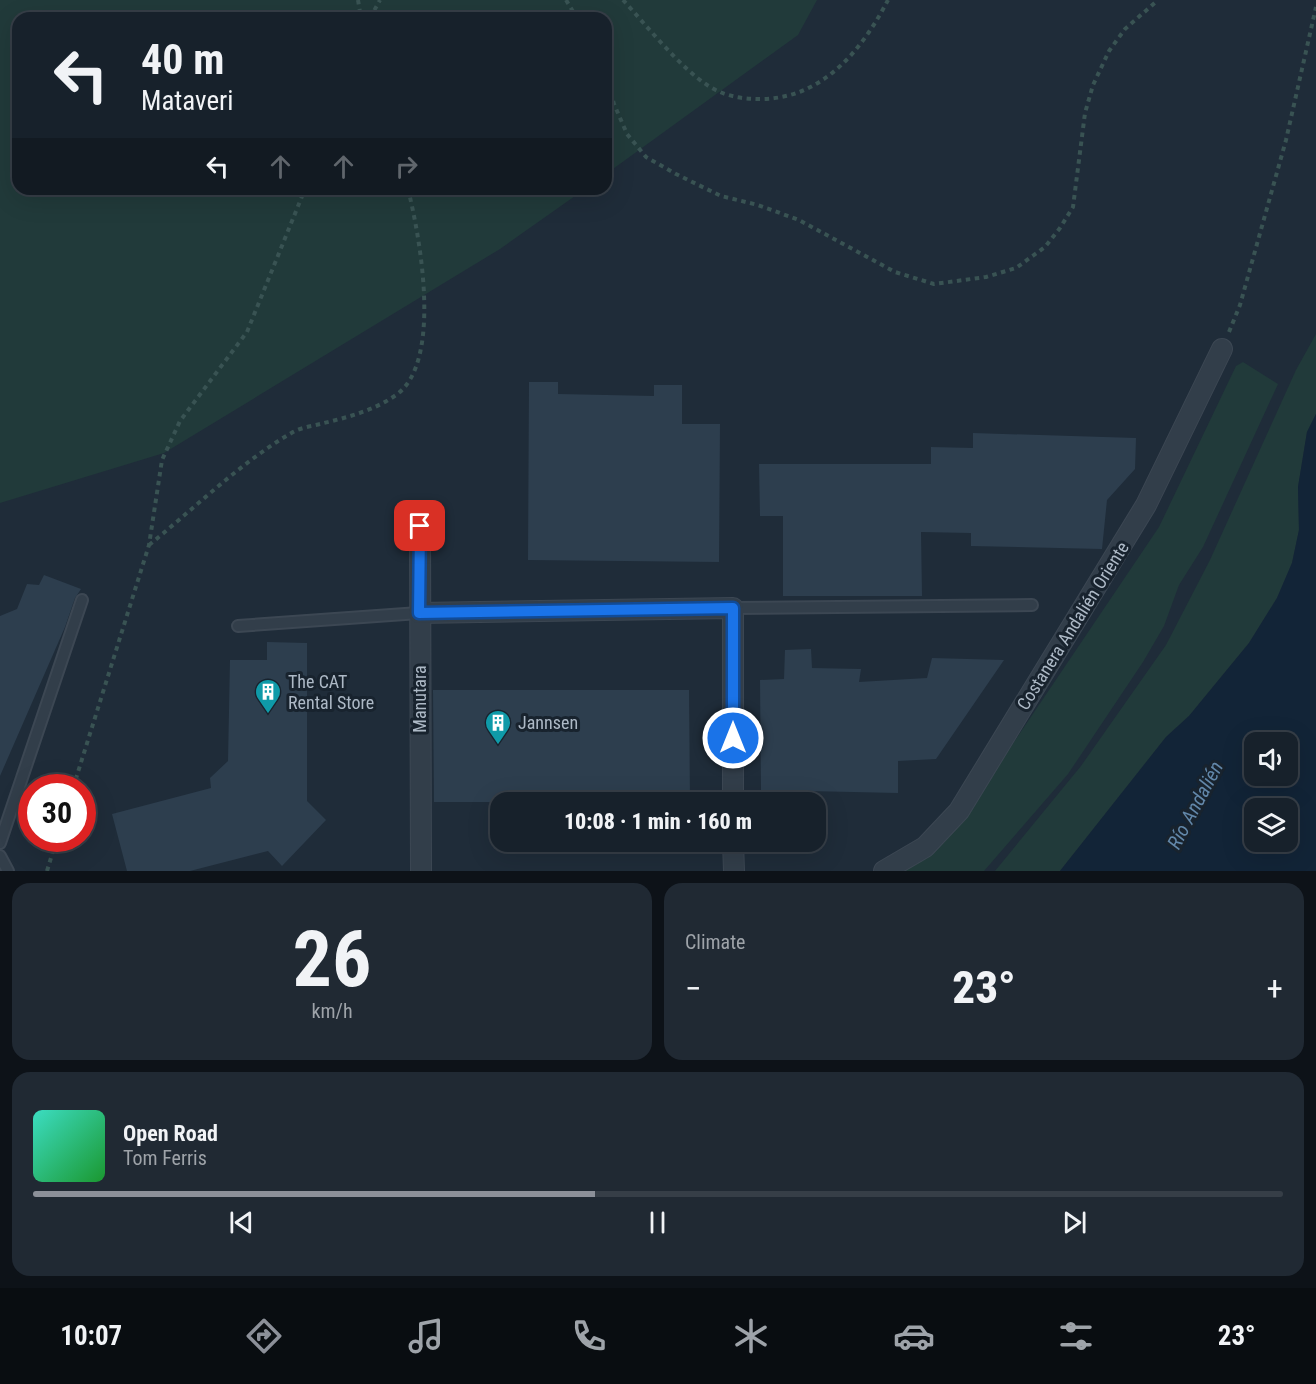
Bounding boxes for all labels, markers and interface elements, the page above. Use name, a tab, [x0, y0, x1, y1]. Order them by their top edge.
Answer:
text: 40 m	[141, 35, 224, 84]
icon: left	[42, 36, 120, 114]
text: Mataveri	[141, 85, 234, 117]
icon: left	[201, 150, 234, 183]
icon: ahead	[264, 150, 297, 183]
icon: ahead	[327, 150, 360, 183]
icon: right	[390, 150, 423, 183]
pin	[394, 500, 445, 551]
icon: arrive	[403, 509, 436, 542]
street label: Costanera Andalién Oriente	[1012, 538, 1133, 714]
street label: Manutara	[409, 665, 430, 733]
place label: The CAT Rental Store	[288, 671, 374, 713]
building icon: The CAT Rental Store	[253, 677, 283, 715]
position arrow	[701, 706, 765, 770]
building icon: Jannsen	[483, 708, 513, 746]
place label: Jannsen	[518, 712, 578, 733]
map controls	[1244, 732, 1298, 852]
button: sound	[1244, 732, 1298, 786]
water label: Río Andalién	[1162, 757, 1228, 853]
speed limit sign: 30	[18, 774, 96, 852]
button: layers	[1244, 798, 1298, 852]
text: 10:08 · 1 min · 160 m	[564, 809, 752, 834]
text: 26	[293, 914, 371, 1005]
text: Climate	[685, 930, 745, 954]
text: 23°	[952, 961, 1016, 1014]
text: −	[685, 969, 702, 1008]
text: +	[1267, 969, 1283, 1008]
text: km/h	[311, 999, 353, 1023]
text: Open Road	[123, 1121, 218, 1146]
text: Tom Ferris	[123, 1146, 207, 1170]
icon: previous	[225, 1206, 258, 1239]
icon: pause	[641, 1206, 674, 1239]
icon: next	[1058, 1206, 1091, 1239]
icon: directions	[243, 1315, 285, 1357]
icon: music	[405, 1315, 447, 1357]
icon: phone	[568, 1315, 610, 1357]
icon: climate	[730, 1315, 772, 1357]
icon: car	[893, 1315, 935, 1357]
icon: filters	[1055, 1315, 1097, 1357]
text: 10:07	[60, 1320, 122, 1352]
text: 23°	[1218, 1320, 1256, 1352]

